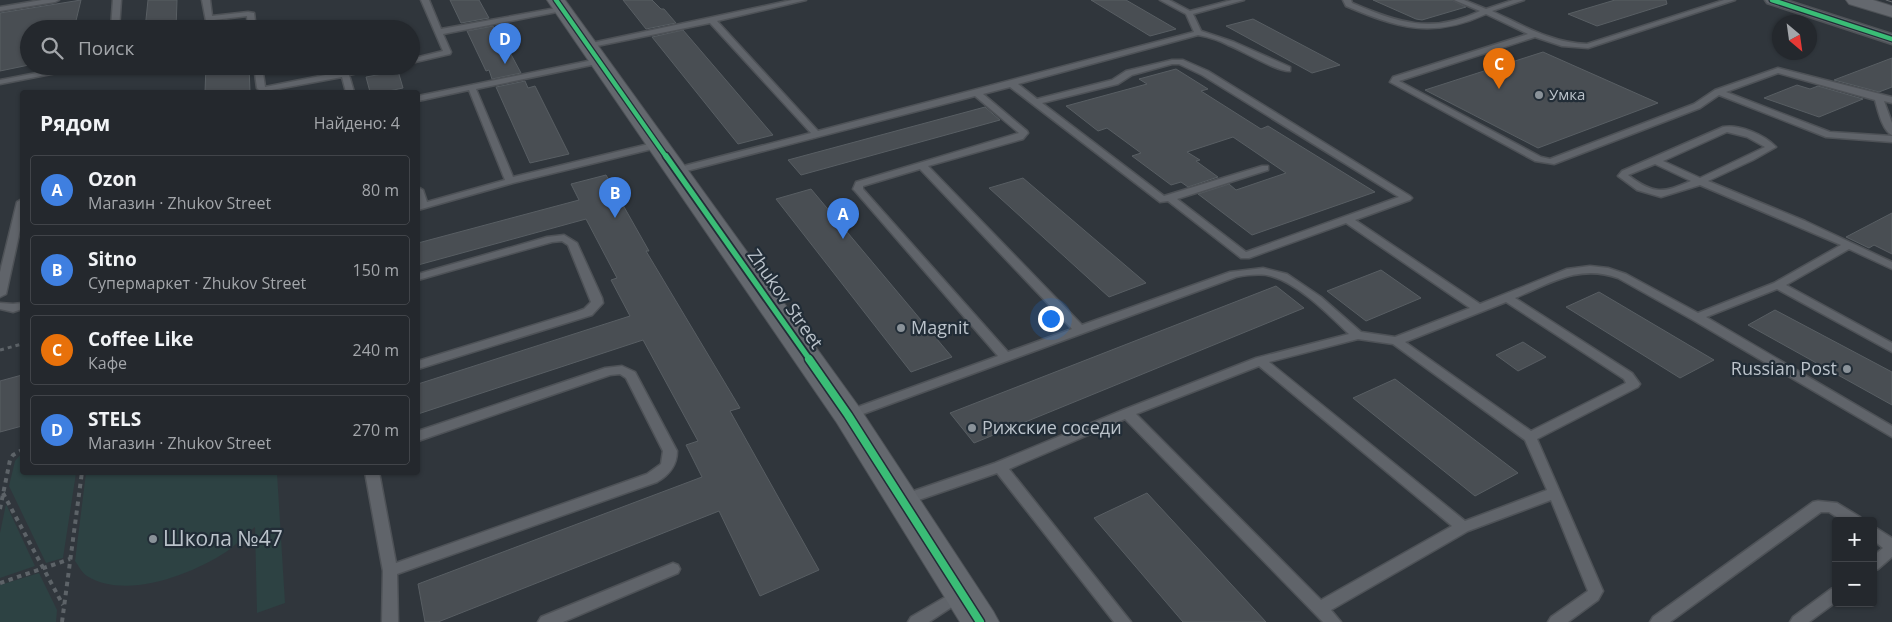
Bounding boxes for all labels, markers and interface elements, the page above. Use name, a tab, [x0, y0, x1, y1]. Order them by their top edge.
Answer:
north arrow	[1772, 15, 1817, 60]
search box	[20, 20, 420, 75]
pin: D	[489, 23, 521, 64]
icon: search	[38, 34, 66, 62]
text: Поиск	[78, 35, 134, 61]
pin: C	[1483, 48, 1515, 89]
place label: Умка	[1549, 84, 1585, 104]
marker: Умка	[1533, 89, 1545, 101]
text: Рядом	[40, 109, 110, 137]
text: Найдено: 4	[314, 112, 400, 134]
text: Ozon	[88, 166, 137, 192]
pin: B	[599, 177, 631, 218]
text: A	[51, 179, 63, 201]
text: 80 m	[362, 179, 399, 201]
text: Магазин · Zhukov Street	[88, 192, 271, 214]
pin: A	[827, 198, 859, 239]
street label: Zhukov Street	[743, 244, 829, 353]
text: Sitno	[88, 246, 137, 272]
text: B	[52, 259, 62, 281]
text: 150 m	[353, 259, 399, 281]
text: Супермаркет · Zhukov Street	[88, 272, 306, 294]
your location	[1038, 306, 1064, 332]
place label: Magnit	[911, 315, 969, 339]
marker: Magnit	[895, 322, 907, 334]
text: Coffee Like	[88, 326, 194, 352]
text: C	[52, 339, 62, 361]
text: 240 m	[353, 339, 399, 361]
text: Кафе	[88, 352, 127, 374]
place label: Russian Post	[1731, 356, 1837, 380]
marker: Russian Post	[1841, 363, 1853, 375]
text: STELS	[88, 406, 141, 432]
place label: Рижские соседи	[982, 415, 1122, 439]
text: D	[51, 419, 63, 441]
text: 270 m	[353, 419, 399, 441]
marker: Рижские соседи	[966, 422, 978, 434]
text: Магазин · Zhukov Street	[88, 432, 271, 454]
map controls	[1832, 517, 1877, 607]
button: +	[1832, 517, 1877, 562]
place label: Школа №47	[163, 524, 283, 552]
marker: Школа №47	[147, 533, 159, 545]
button: −	[1832, 562, 1877, 607]

